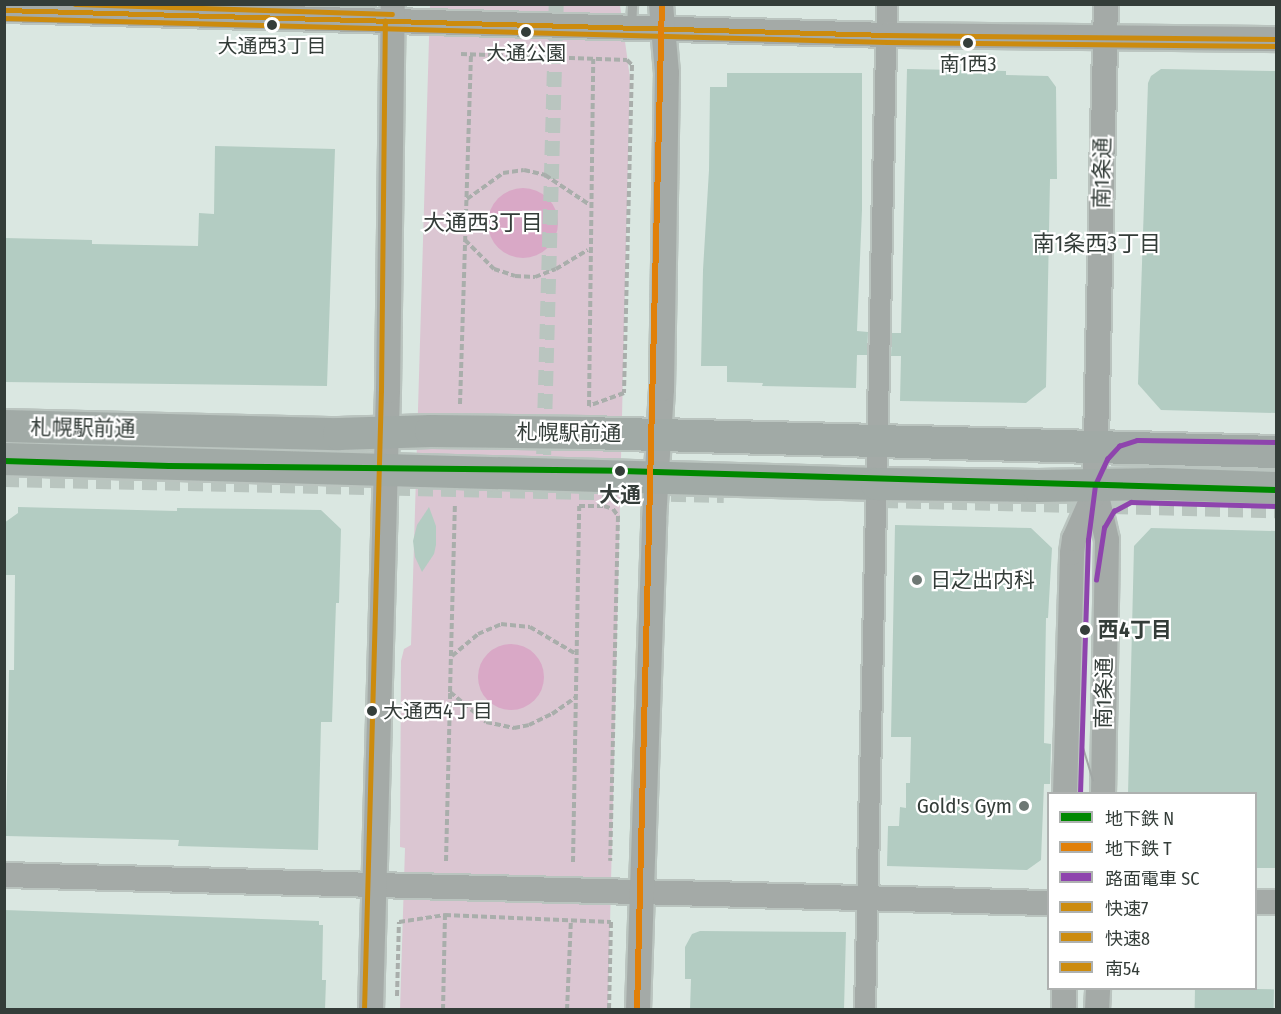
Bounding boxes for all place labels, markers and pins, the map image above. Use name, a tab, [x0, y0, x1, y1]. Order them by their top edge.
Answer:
marker: 大通西3丁目	[266, 19, 278, 31]
marker: 大通公園	[520, 26, 532, 38]
place label: 大通西3丁目	[217, 34, 327, 58]
marker: 南1西3	[962, 37, 974, 49]
place label: 大通公園	[486, 41, 566, 65]
place label: 南1西3	[940, 52, 996, 76]
marker: 大通	[611, 462, 629, 480]
place label: 大通	[599, 482, 641, 508]
place label: 日之出内科	[930, 567, 1035, 593]
marker: 日之出内科	[908, 571, 926, 589]
place label: 西4丁目	[1098, 617, 1172, 643]
marker: 西4丁目	[1076, 621, 1094, 639]
place label: 大通西4丁目	[383, 699, 493, 723]
marker: 大通西4丁目	[366, 705, 378, 717]
place label: Gold's Gym	[917, 793, 1012, 819]
marker: Gold's Gym	[1017, 799, 1031, 813]

